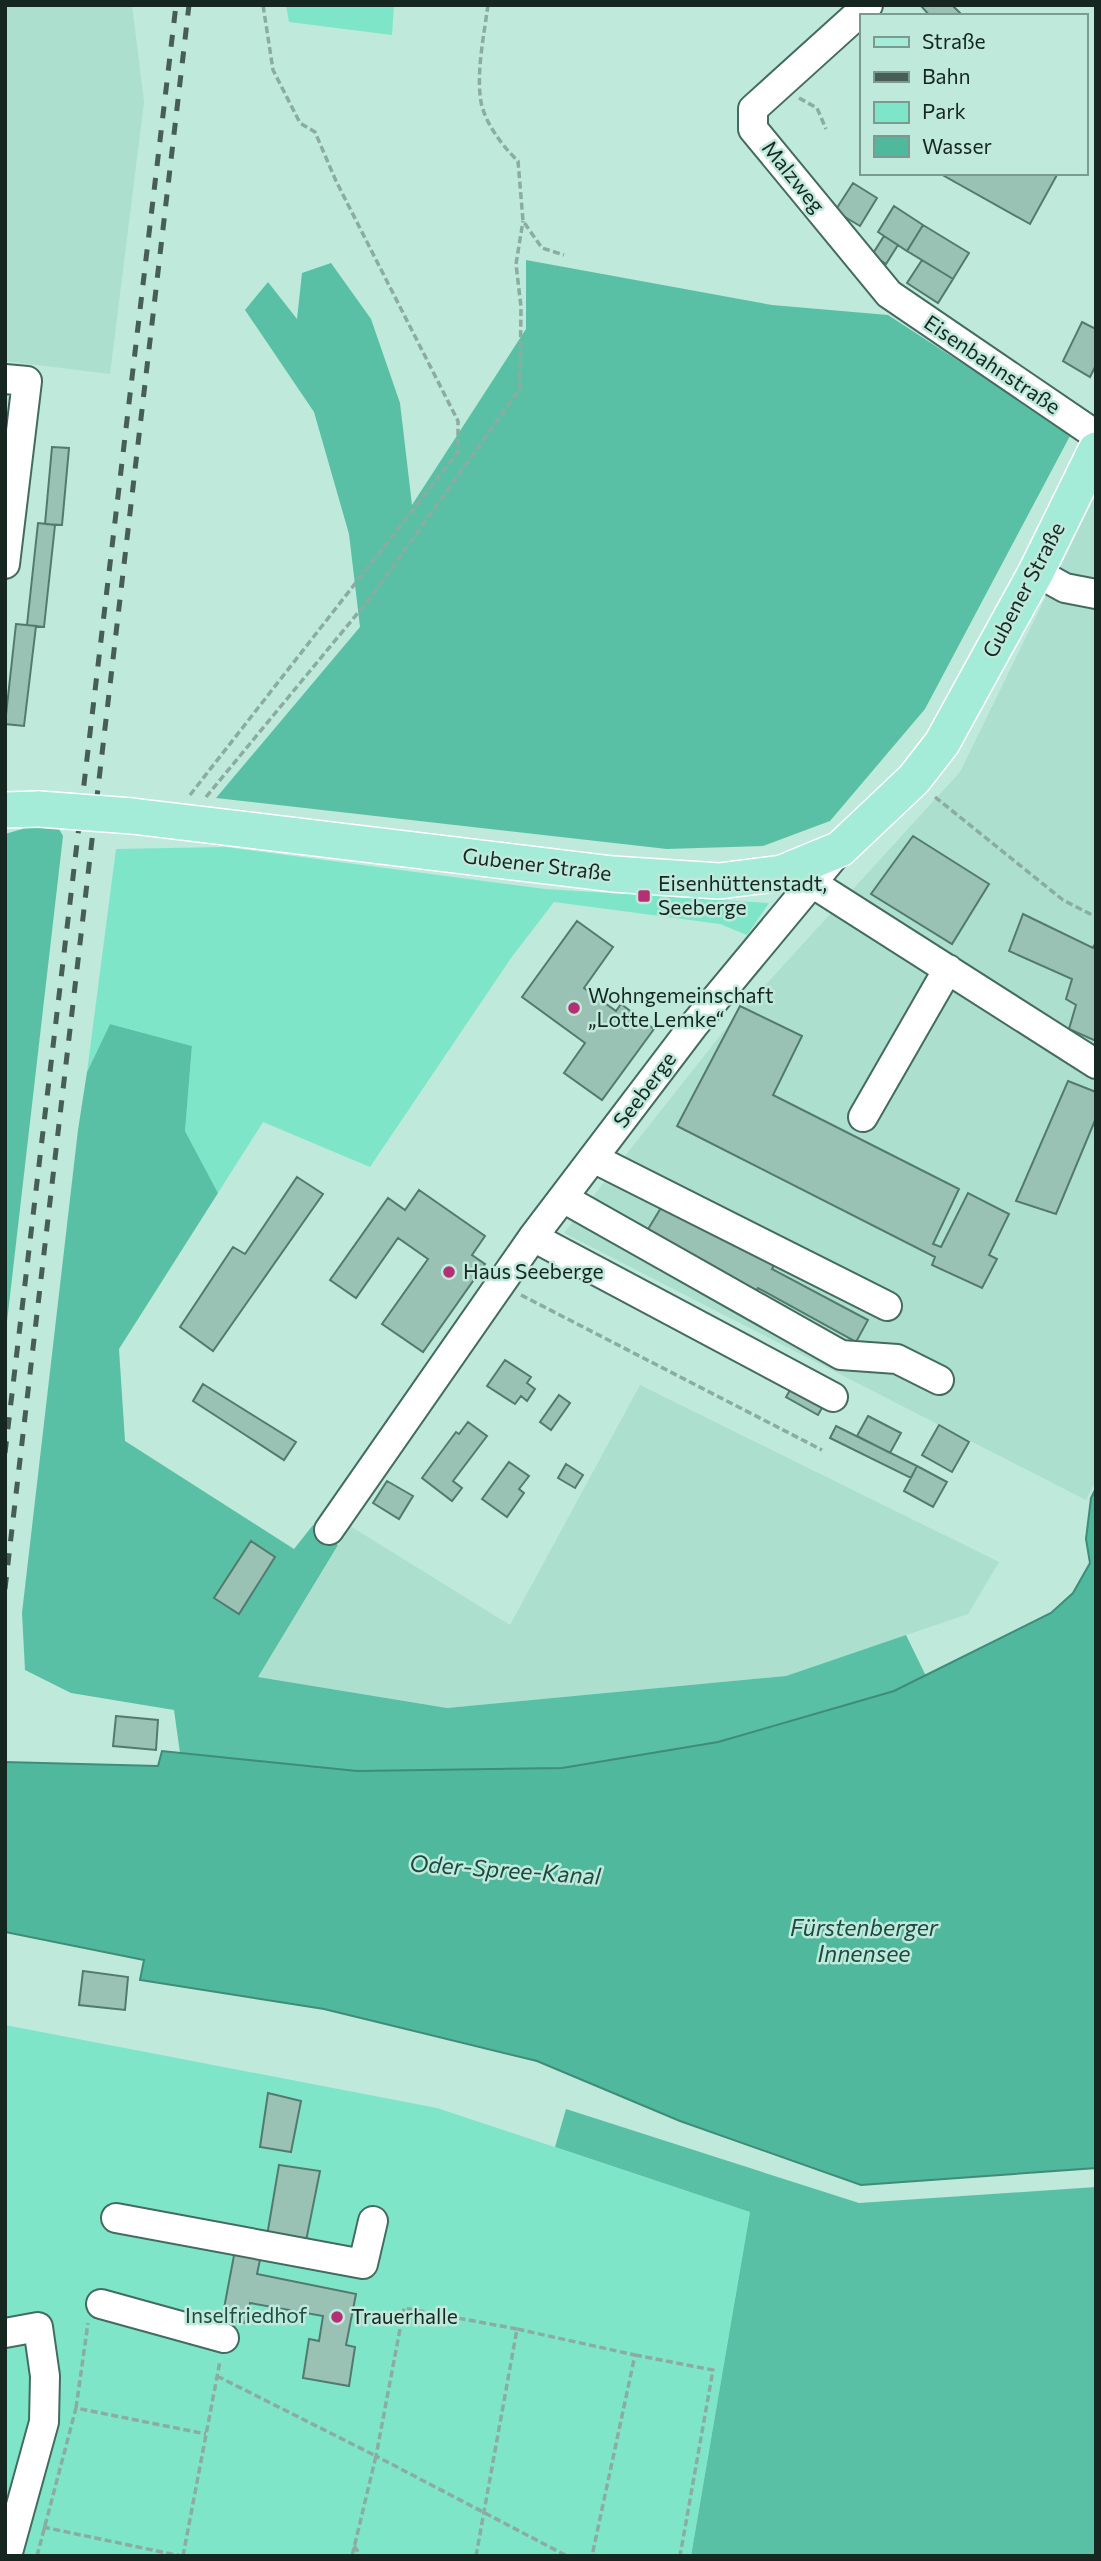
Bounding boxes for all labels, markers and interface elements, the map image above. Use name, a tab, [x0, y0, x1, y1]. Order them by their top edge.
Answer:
legend	[860, 14, 1087, 175]
text: Straße	[922, 28, 986, 53]
text: Bahn	[922, 63, 971, 88]
text: Park	[922, 98, 966, 123]
text: Wasser	[922, 133, 992, 158]
street label: Malzweg	[758, 135, 831, 217]
street label: Eisenbahnstraße	[920, 309, 1066, 419]
street label: Gubener Straße	[976, 517, 1069, 661]
street label: Gubener Straße	[461, 842, 613, 885]
place label: Eisenhüttenstadt, Seeberge	[658, 870, 827, 919]
marker: Eisenhüttenstadt, Seeberge	[636, 888, 652, 904]
place label: Wohngemeinschaft „Lotte Lemke“	[588, 982, 774, 1031]
marker: Wohngemeinschaft „Lotte Lemke“	[566, 1000, 582, 1016]
street label: Seeberge	[607, 1046, 680, 1132]
place label: Haus Seeberge	[463, 1258, 604, 1283]
marker: Haus Seeberge	[441, 1264, 457, 1280]
water label: Oder-Spree-Kanal	[409, 1848, 603, 1890]
water label: Fürstenberger Innensee	[790, 1913, 939, 1967]
park label: Inselfriedhof	[185, 2302, 308, 2327]
place label: Trauerhalle	[351, 2303, 458, 2328]
marker: Trauerhalle	[329, 2309, 345, 2325]

